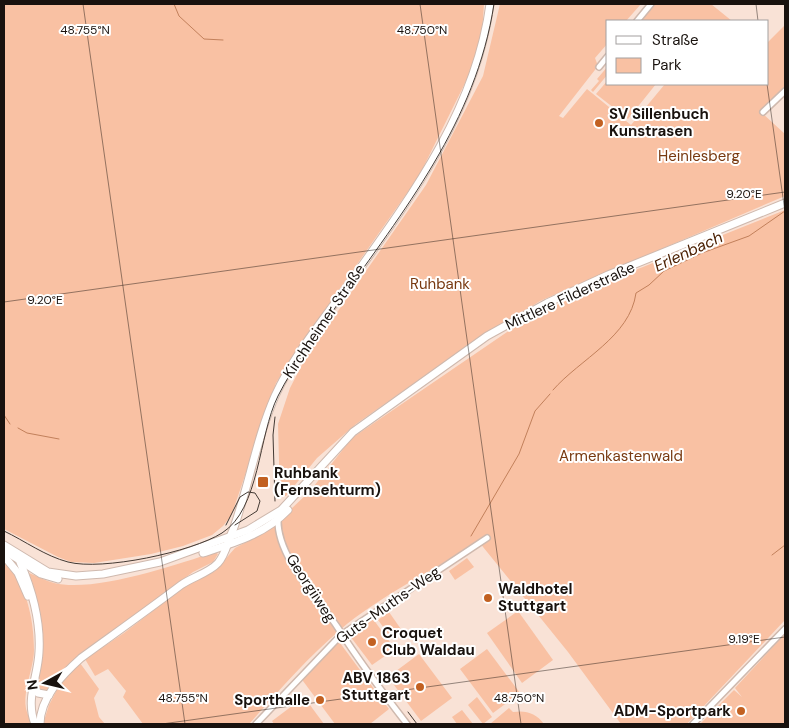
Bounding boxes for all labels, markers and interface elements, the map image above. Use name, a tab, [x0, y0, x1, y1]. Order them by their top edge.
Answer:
legend	[606, 20, 769, 85]
text: 48.755°N	[60, 22, 110, 38]
text: 48.750°N	[397, 22, 447, 38]
text: Straße	[652, 30, 699, 50]
text: Park	[652, 55, 682, 75]
place label: SV Sillenbuch Kunstrasen	[609, 104, 709, 141]
marker: SV Sillenbuch Kunstrasen	[593, 117, 605, 129]
park label: Heinlesberg	[658, 146, 740, 166]
text: 9.20°E	[726, 186, 762, 202]
water label: Erlenbach	[650, 226, 726, 277]
street label: Mittlere Filderstraße	[502, 257, 638, 335]
street label: Kirchheimer Straße	[278, 260, 370, 382]
park label: Ruhbank	[410, 274, 470, 294]
text: 9.20°E	[27, 292, 63, 308]
park label: Armenkastenwald	[559, 446, 683, 466]
place label: Ruhbank (Fernsehturm)	[274, 463, 381, 500]
marker: Ruhbank (Fernsehturm)	[256, 475, 270, 489]
street label: Georgiiweg	[281, 550, 341, 626]
street label: Guts-Muths-Weg	[332, 562, 444, 648]
place label: Waldhotel Stuttgart	[498, 579, 572, 616]
marker: Waldhotel Stuttgart	[482, 592, 494, 604]
place label: Croquet Club Waldau	[382, 623, 475, 660]
text: 9.19°E	[728, 631, 760, 647]
marker: Croquet Club Waldau	[366, 636, 378, 648]
north arrow	[20, 658, 70, 708]
place label: ABV 1863 Stuttgart	[342, 668, 410, 705]
text: N	[23, 678, 42, 691]
marker: ABV 1863 Stuttgart	[414, 681, 426, 693]
text: 48.755°N	[158, 690, 208, 706]
place label: Sporthalle	[234, 690, 310, 710]
text: 48.750°N	[494, 690, 544, 706]
marker: Sporthalle	[314, 694, 326, 706]
place label: ADM-Sportpark	[614, 701, 731, 721]
marker: ADM-Sportpark	[735, 705, 747, 717]

